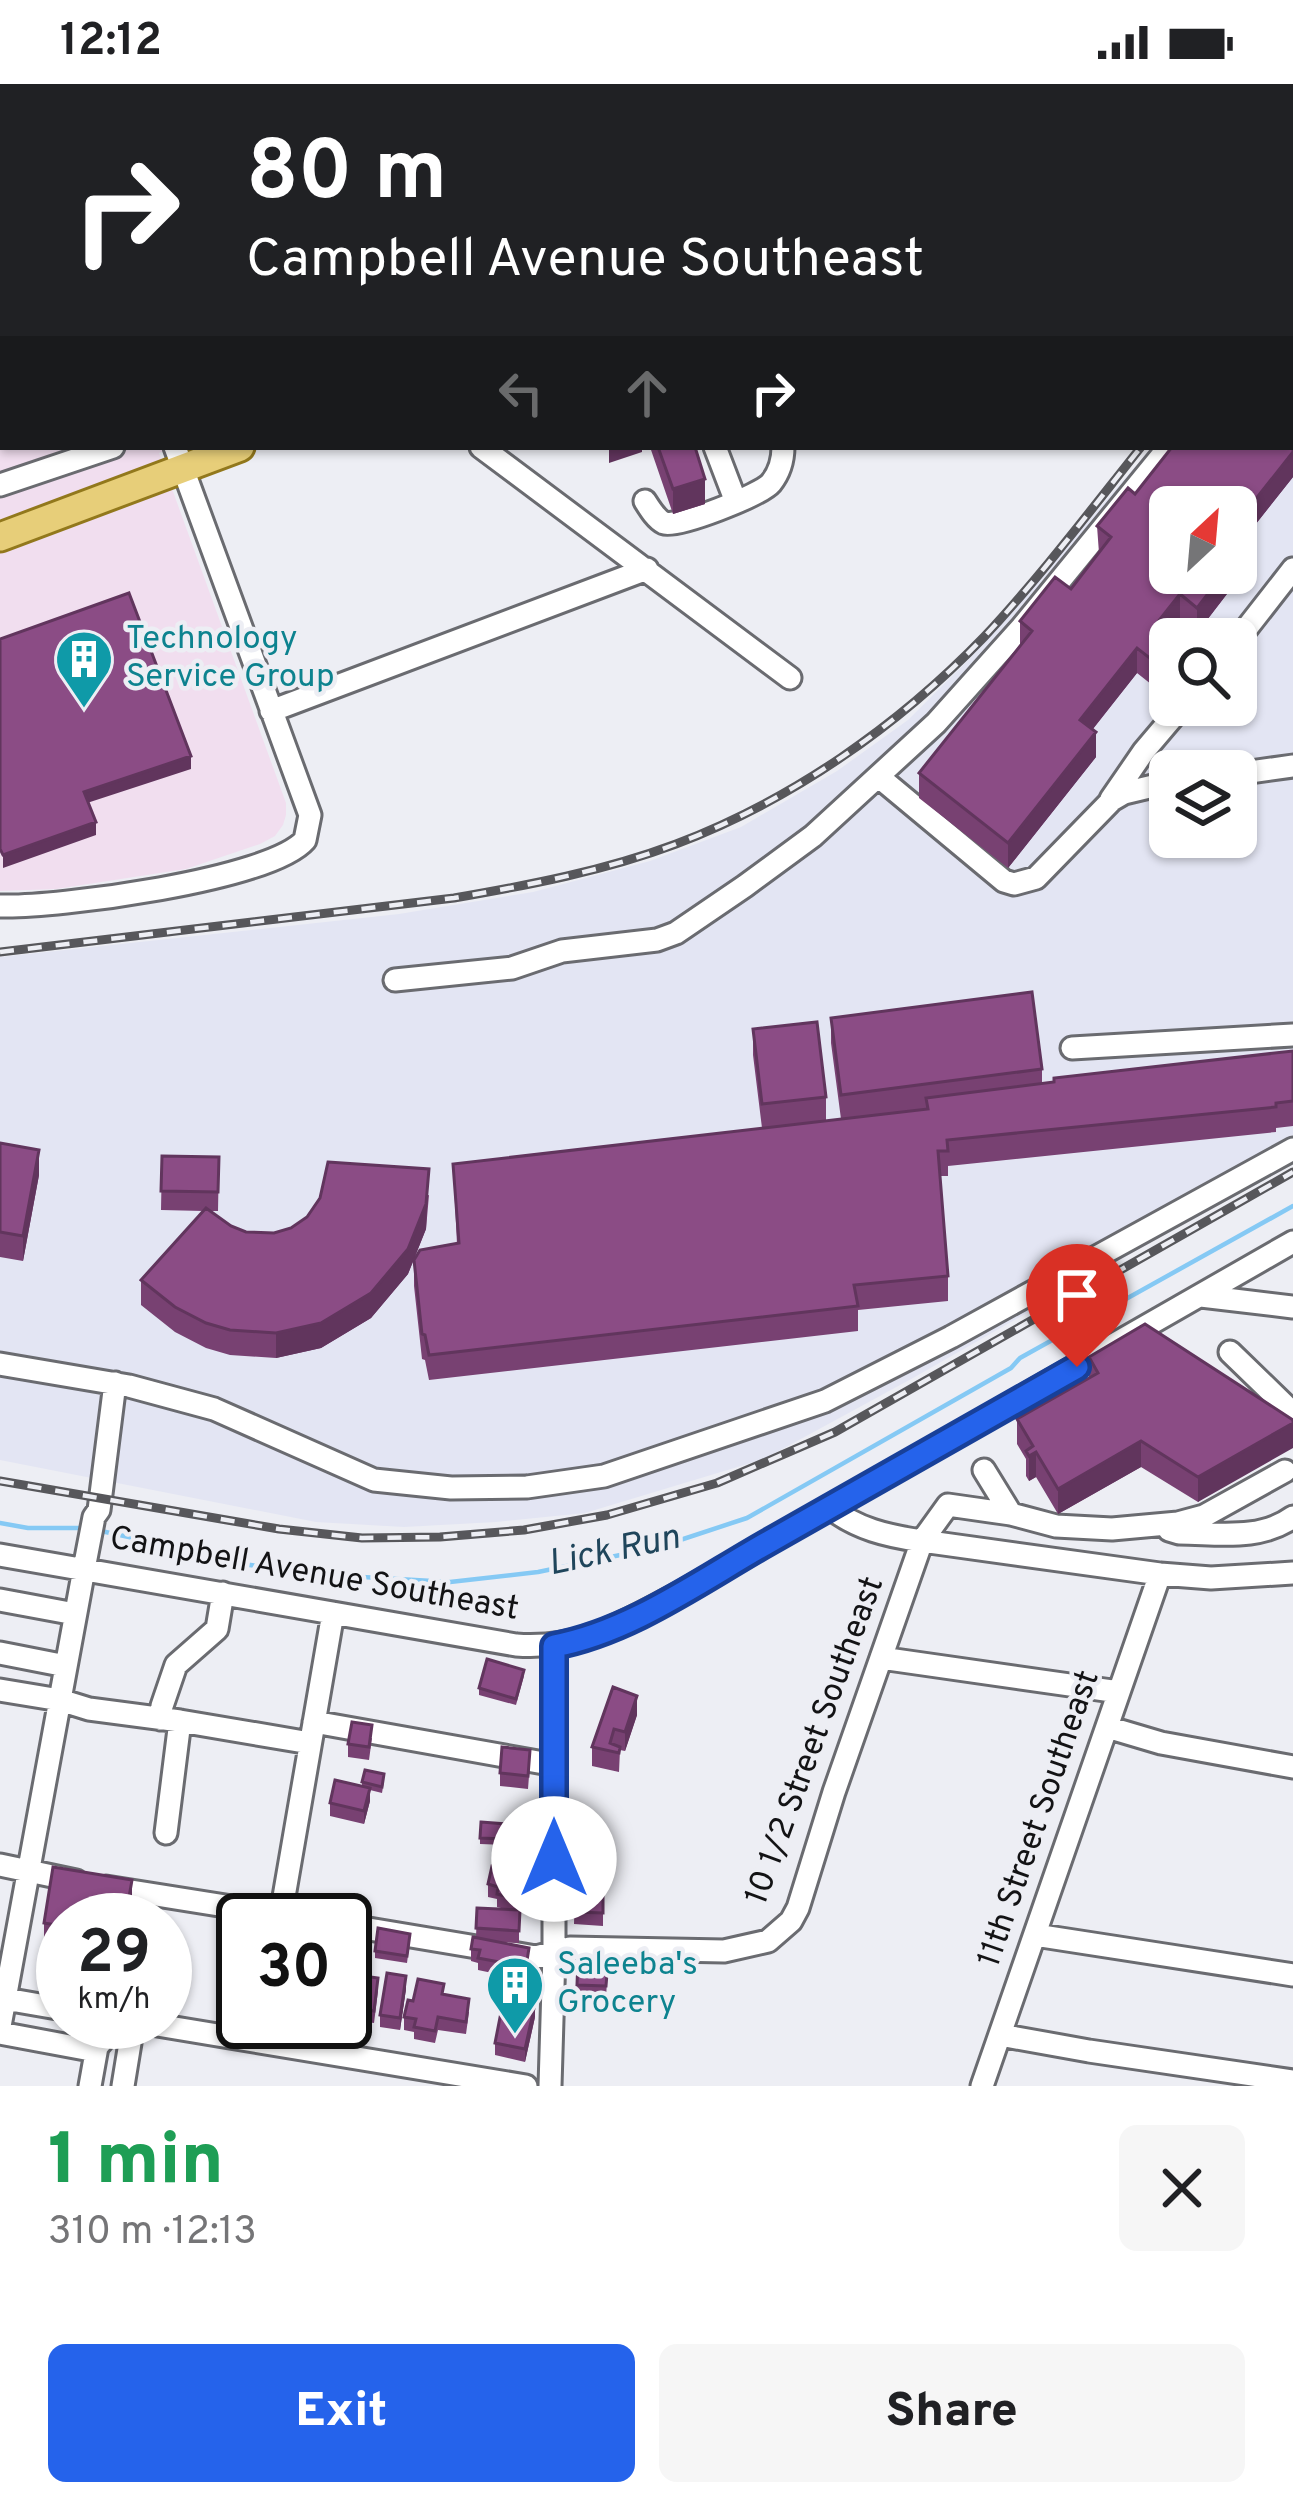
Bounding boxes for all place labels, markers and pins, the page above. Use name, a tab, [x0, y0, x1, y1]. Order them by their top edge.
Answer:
place label: Technology Service Group	[126, 619, 335, 699]
building icon: Technology Service Group	[53, 628, 115, 710]
pin	[1026, 1244, 1128, 1367]
place label: Saleeba's Grocery	[557, 1945, 698, 2025]
building icon: Saleeba's Grocery	[484, 1954, 546, 2036]

